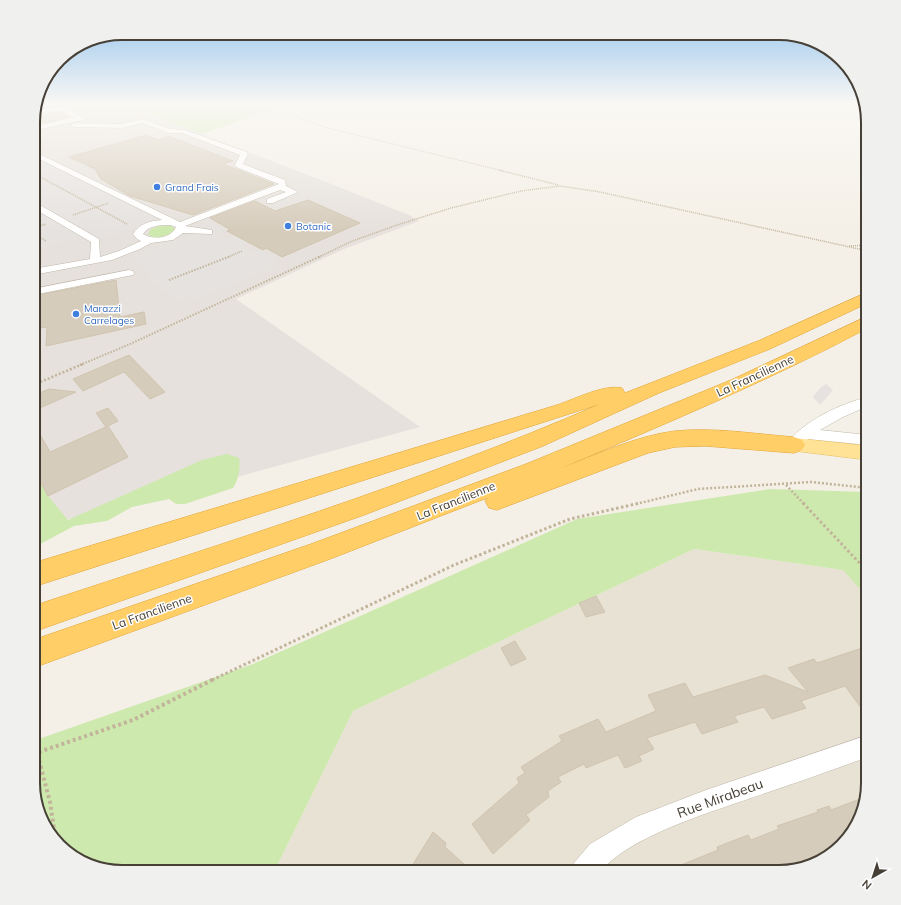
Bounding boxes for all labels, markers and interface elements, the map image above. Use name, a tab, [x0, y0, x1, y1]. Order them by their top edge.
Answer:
place label: Grand Frais	[165, 181, 219, 194]
marker: Grand Frais	[152, 182, 162, 192]
place label: Botanic	[296, 220, 331, 233]
marker: Botanic	[283, 221, 293, 231]
place label: Marazzi Carrelages	[84, 302, 134, 327]
marker: Marazzi Carrelages	[71, 309, 81, 319]
street label: La Francilienne	[714, 351, 796, 400]
street label: La Francilienne	[414, 478, 497, 523]
street label: La Francilienne	[110, 590, 194, 633]
street label: Rue Mirabeau	[674, 774, 766, 822]
north arrow	[853, 857, 893, 897]
text: N	[859, 877, 874, 893]

